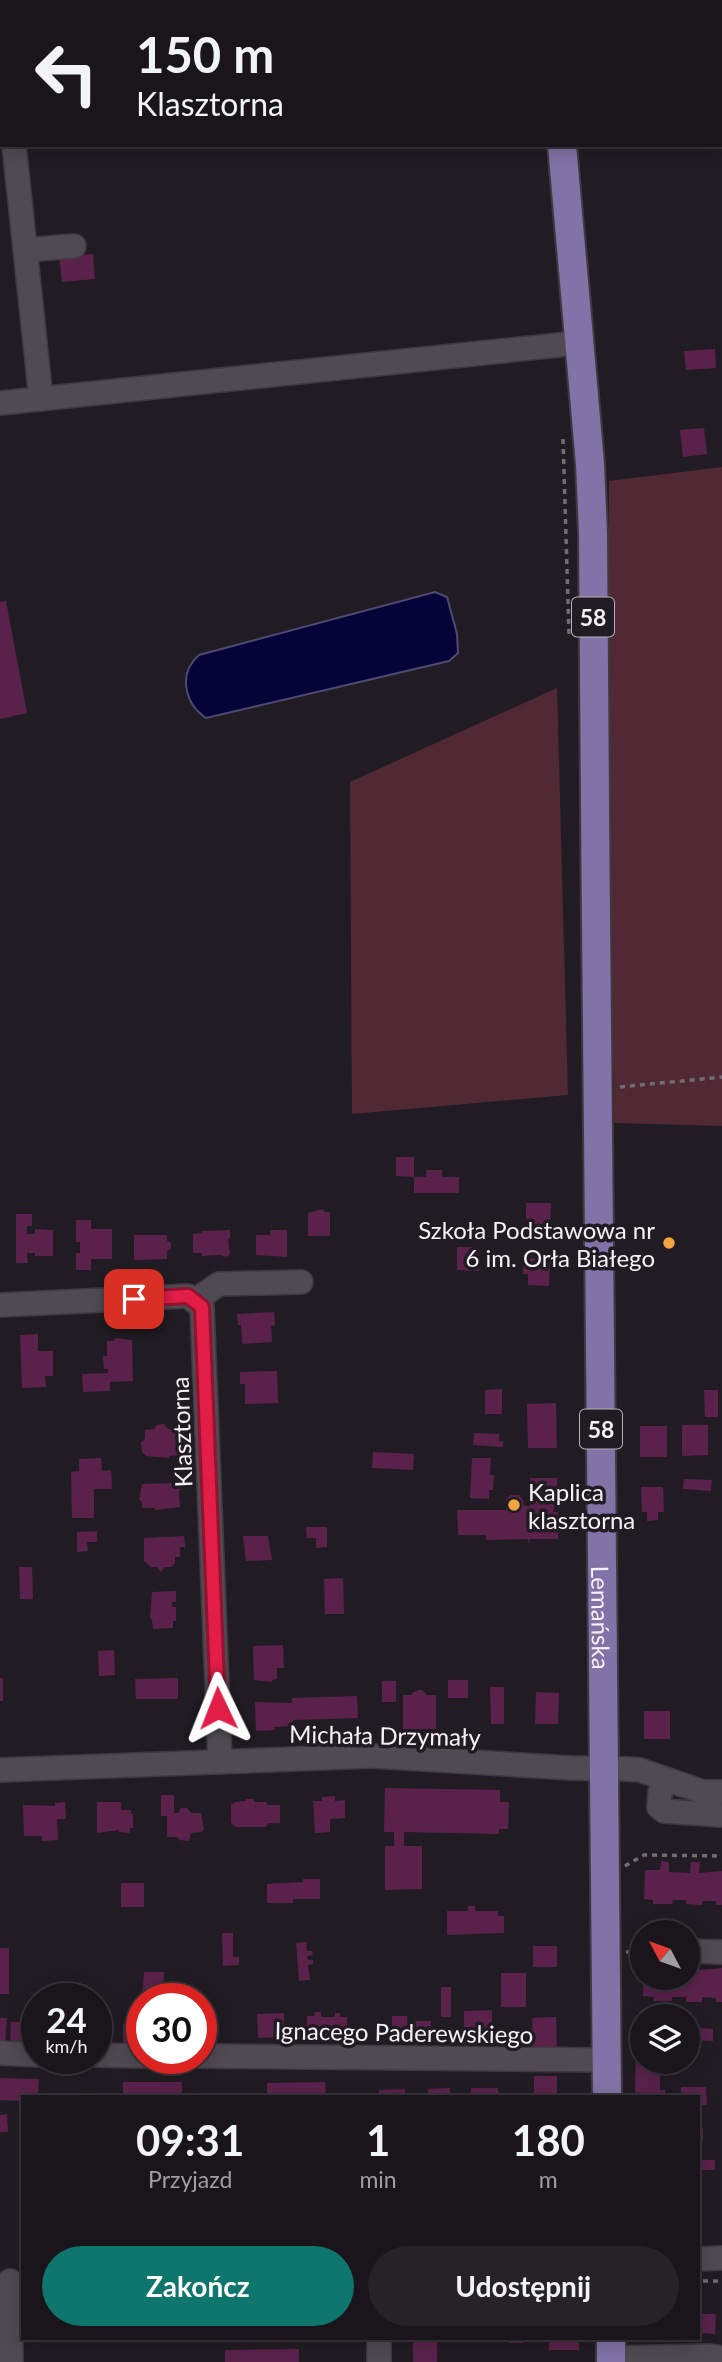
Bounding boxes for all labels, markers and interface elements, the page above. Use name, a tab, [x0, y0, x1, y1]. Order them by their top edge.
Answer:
text: 150 m	[136, 25, 274, 83]
icon: left	[21, 28, 112, 119]
text: Klasztorna	[136, 84, 284, 123]
road number: 58	[572, 597, 614, 636]
place label: Szkoła Podstawowa nr 6 im. Orła Białego	[418, 1215, 655, 1272]
marker: Szkoła Podstawowa nr 6 im. Orła Białego	[661, 1235, 677, 1251]
pin	[104, 1269, 164, 1329]
icon: arrive	[115, 1280, 153, 1318]
street label: Klasztorna	[165, 1376, 197, 1488]
road number: 58	[580, 1410, 622, 1448]
place label: Kaplica klasztorna	[528, 1477, 635, 1534]
marker: Kaplica klasztorna	[506, 1497, 522, 1513]
street label: Lemańska	[587, 1566, 617, 1670]
position arrow	[181, 1671, 255, 1745]
street label: Michała Drzymały	[289, 1719, 482, 1751]
north arrow	[630, 1920, 700, 1990]
map controls	[630, 1920, 700, 2074]
speed limit sign: 30	[126, 1983, 217, 2074]
text: 24	[46, 1998, 87, 2040]
button: layers	[630, 2004, 700, 2074]
street label: Ignacego Paderewskiego	[274, 2015, 534, 2049]
text: km/h	[45, 2035, 88, 2057]
text: 09:31	[136, 2115, 244, 2165]
text: 1	[366, 2115, 390, 2165]
text: 180	[512, 2115, 585, 2165]
text: Przyjazd	[148, 2165, 232, 2193]
text: min	[359, 2165, 397, 2193]
text: m	[539, 2165, 558, 2193]
button: Zakończ	[42, 2246, 354, 2326]
button: Udostępnij	[368, 2246, 679, 2326]

